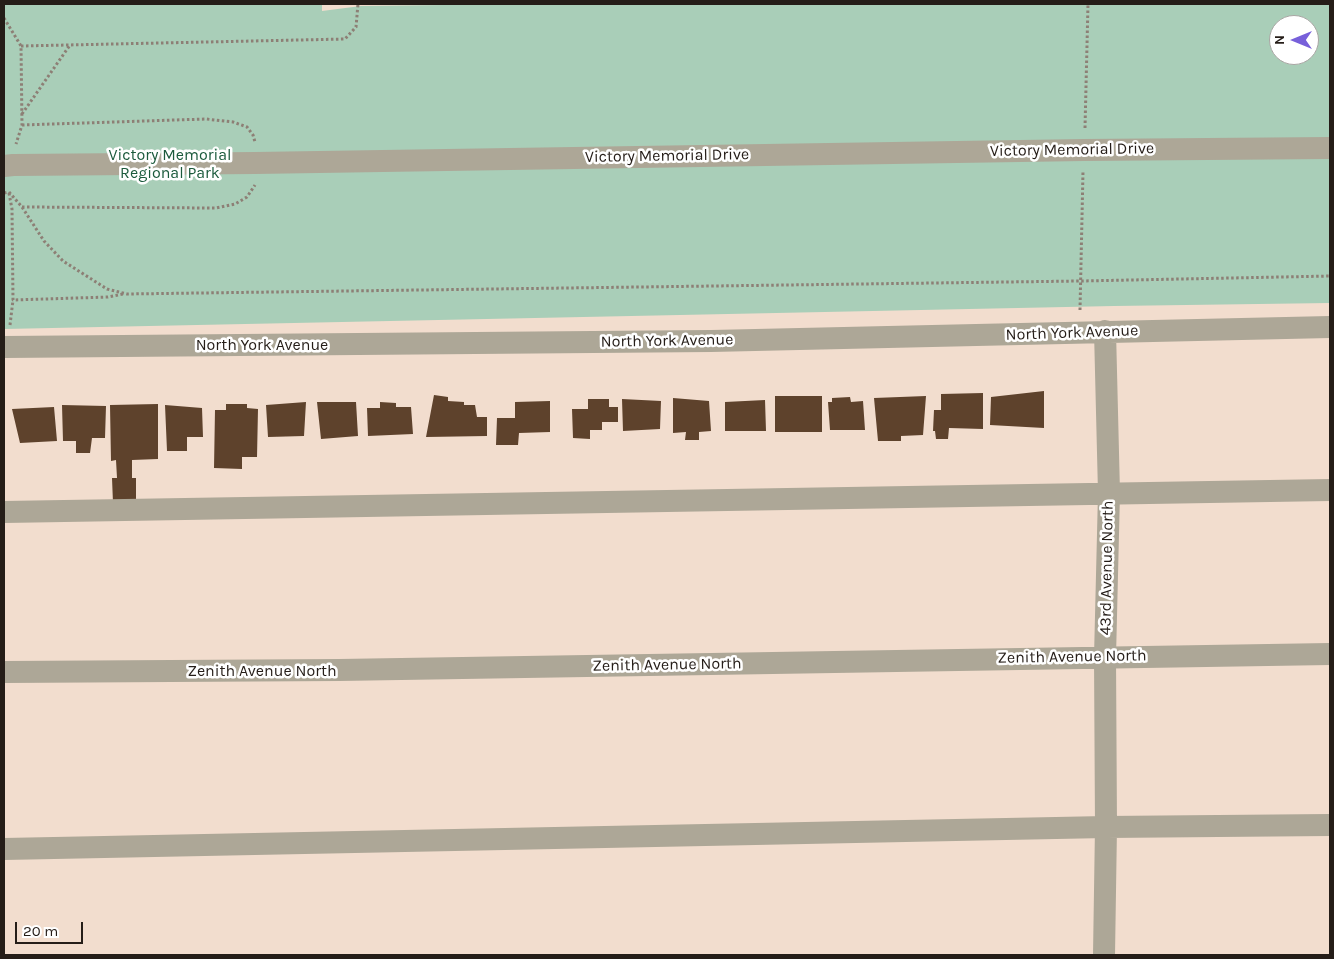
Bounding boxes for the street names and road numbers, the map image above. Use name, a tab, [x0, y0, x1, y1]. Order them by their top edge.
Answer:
street label: Victory Memorial Drive	[990, 139, 1154, 161]
street label: Victory Memorial Drive	[585, 145, 749, 167]
street label: North York Avenue	[1005, 321, 1139, 345]
street label: North York Avenue	[601, 330, 733, 352]
street label: North York Avenue	[196, 335, 328, 355]
street label: 43rd Avenue North	[1096, 500, 1118, 636]
street label: Zenith Avenue North	[997, 646, 1147, 668]
street label: Zenith Avenue North	[592, 654, 742, 676]
street label: Zenith Avenue North	[187, 661, 337, 681]

